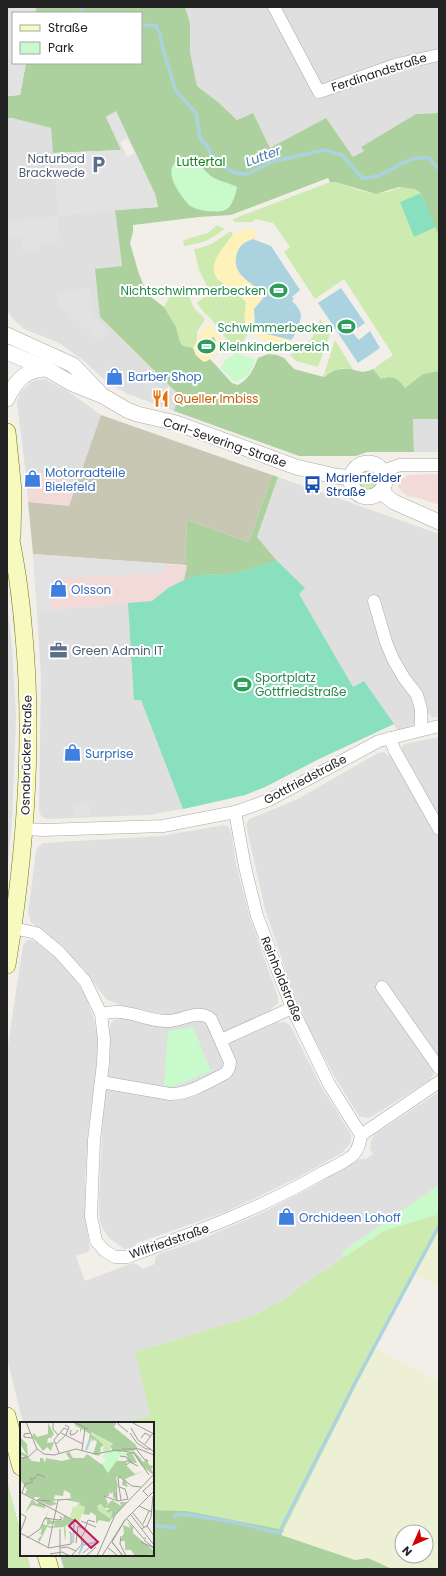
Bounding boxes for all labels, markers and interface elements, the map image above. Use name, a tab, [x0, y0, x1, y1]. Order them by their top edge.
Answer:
legend	[12, 12, 142, 64]
text: Straße	[48, 19, 88, 36]
text: Park	[48, 39, 75, 56]
street label: Ferdinandstraße	[329, 49, 429, 95]
water label: Lutter	[243, 140, 284, 171]
place label: Naturbad Brackwede	[19, 150, 85, 181]
park label: Luttertal	[177, 153, 226, 170]
parking icon: Naturbad Brackwede	[88, 155, 108, 175]
sports icon: Nichtschwimmerbecken	[269, 280, 289, 300]
place label: Nichtschwimmerbecken	[120, 282, 266, 299]
sports icon: Schwimmerbecken	[336, 317, 356, 337]
place label: Schwimmerbecken	[217, 319, 333, 336]
sports icon: Kleinkinderbereich	[196, 336, 216, 356]
place label: Kleinkinderbereich	[219, 338, 329, 355]
shop icon: Barber Shop	[105, 366, 125, 386]
place label: Barber Shop	[128, 368, 202, 385]
restaurant icon: Queller Imbiss	[151, 388, 171, 408]
place label: Queller Imbiss	[174, 390, 259, 407]
street label: Carl-Severing-Straße	[161, 413, 289, 471]
place label: Motorradteile Bielefeld	[45, 464, 125, 495]
shop icon: Motorradteile Bielefeld	[22, 469, 42, 489]
place label: Marienfelder Straße	[326, 469, 402, 500]
bus stop icon: Marienfelder Straße	[303, 474, 323, 494]
shop icon: Olsson	[48, 579, 68, 599]
place label: Olsson	[71, 581, 111, 598]
office icon: Green Admin IT	[49, 640, 69, 660]
place label: Green Admin IT	[72, 642, 164, 659]
place label: Sportplatz Gottfriedstraße	[255, 669, 347, 700]
sports icon: Sportplatz Gottfriedstraße	[232, 674, 252, 694]
street label: Osnabrücker Straße	[16, 695, 36, 815]
shop icon: Surprise	[62, 743, 82, 763]
place label: Surprise	[85, 745, 133, 762]
street label: Gottfriedstraße	[261, 750, 349, 808]
street label: Reinholdstraße	[257, 934, 307, 1024]
shop icon: Orchideen Lohoff	[276, 1207, 296, 1227]
place label: Orchideen Lohoff	[299, 1209, 401, 1226]
street label: Wilfriedstraße	[127, 1219, 211, 1263]
inset map	[20, 1422, 154, 1556]
north arrow	[394, 1524, 434, 1564]
text: N	[398, 1542, 416, 1560]

